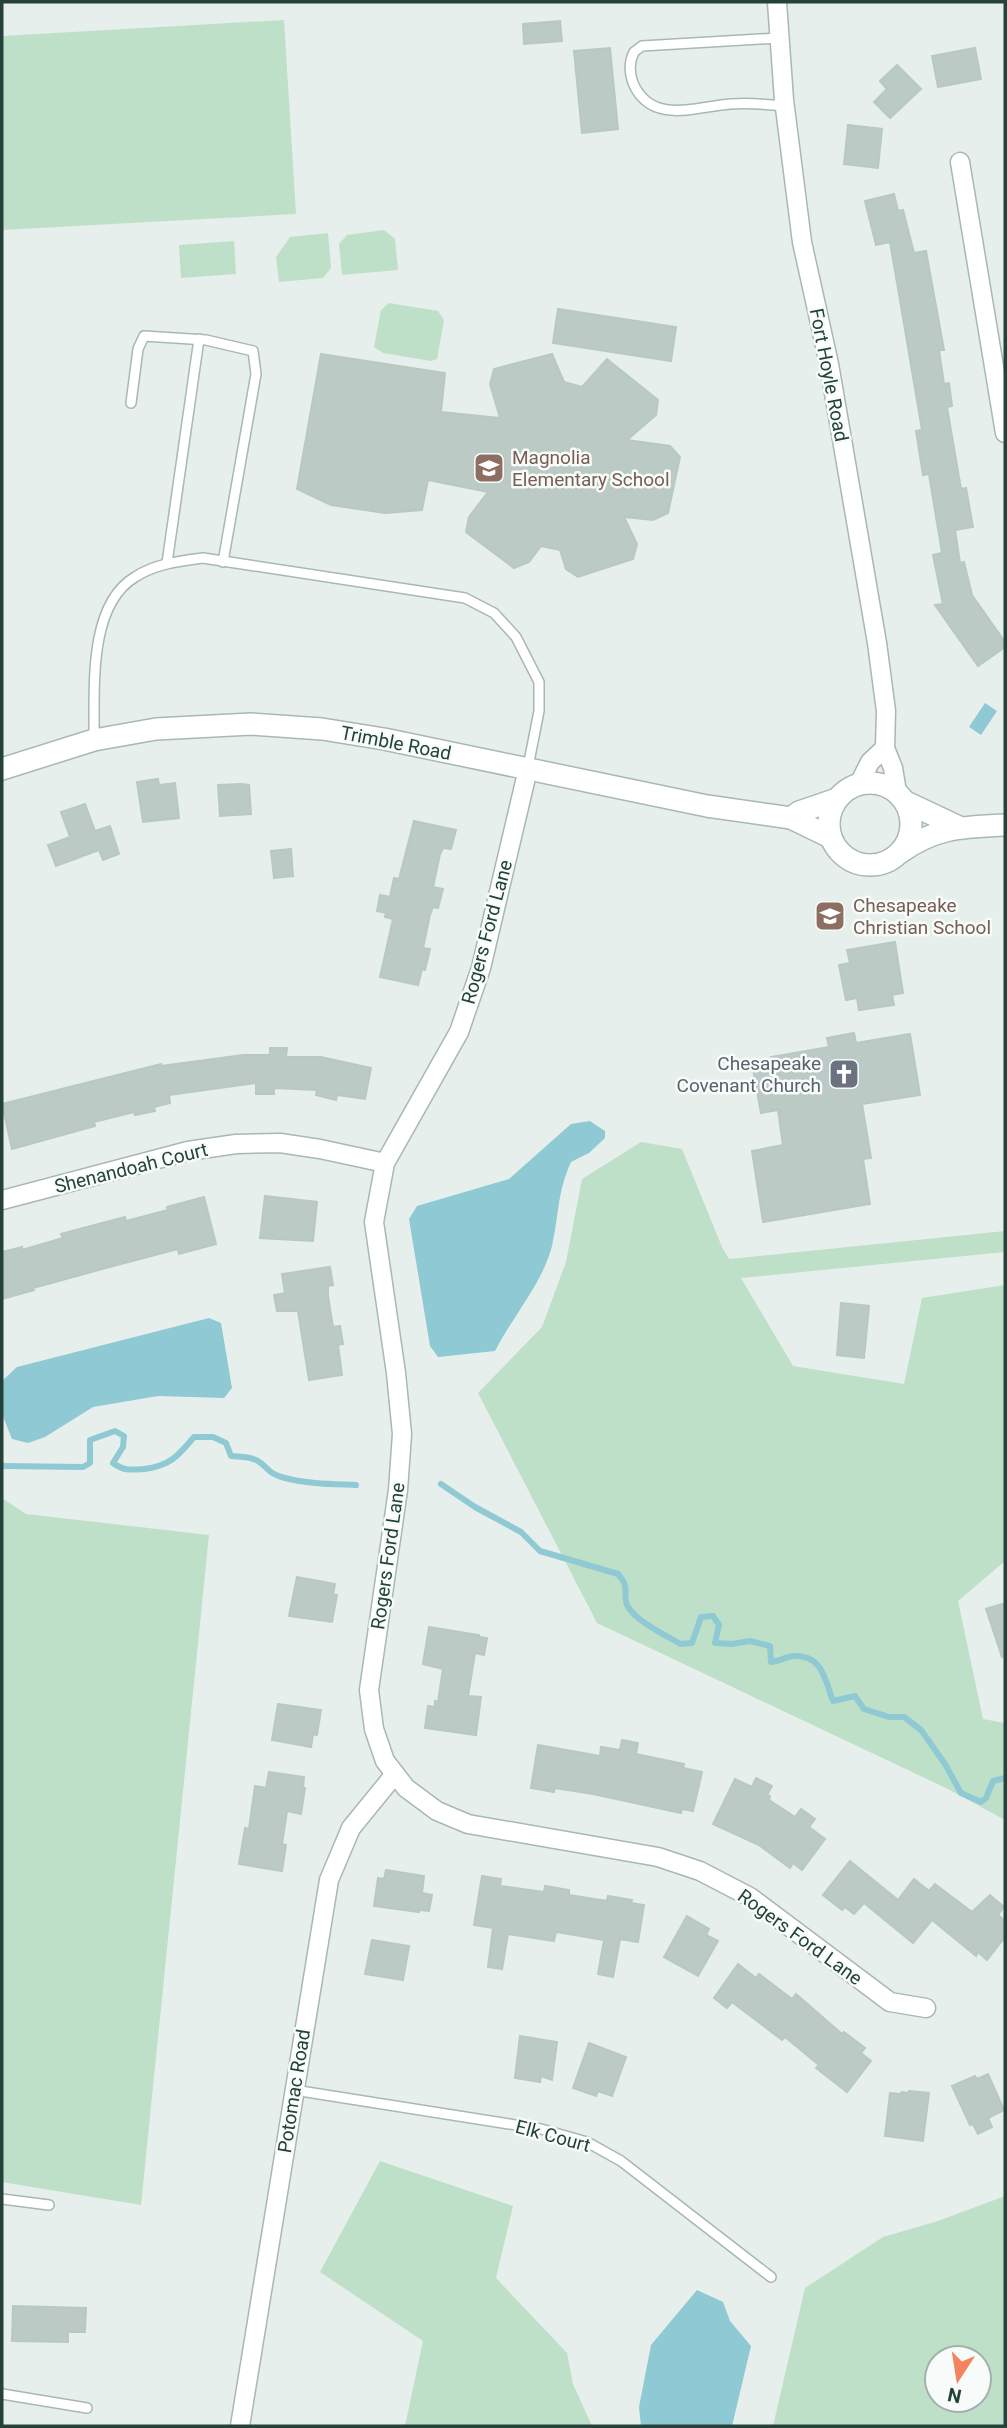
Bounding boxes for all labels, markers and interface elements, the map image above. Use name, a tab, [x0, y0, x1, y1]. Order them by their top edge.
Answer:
street label: Fort Hoyle Road	[805, 306, 853, 444]
place label: Magnolia Elementary School	[512, 446, 670, 491]
school or university icon: Magnolia Elementary School	[472, 451, 506, 485]
street label: Trimble Road	[339, 721, 453, 765]
street label: Rogers Ford Lane	[457, 857, 517, 1007]
place label: Chesapeake Christian School	[853, 894, 991, 939]
school or university icon: Chesapeake Christian School	[813, 899, 847, 933]
place label: Chesapeake Covenant Church	[677, 1052, 821, 1097]
church icon: Chesapeake Covenant Church	[827, 1057, 861, 1091]
street label: Shenandoah Court	[52, 1138, 210, 1198]
street label: Rogers Ford Lane	[366, 1481, 410, 1631]
street label: Rogers Ford Lane	[733, 1884, 867, 1990]
street label: Potomac Road	[273, 2028, 315, 2154]
street label: Elk Court	[513, 2115, 593, 2157]
north arrow	[923, 2344, 993, 2414]
text: N	[946, 2382, 964, 2408]

